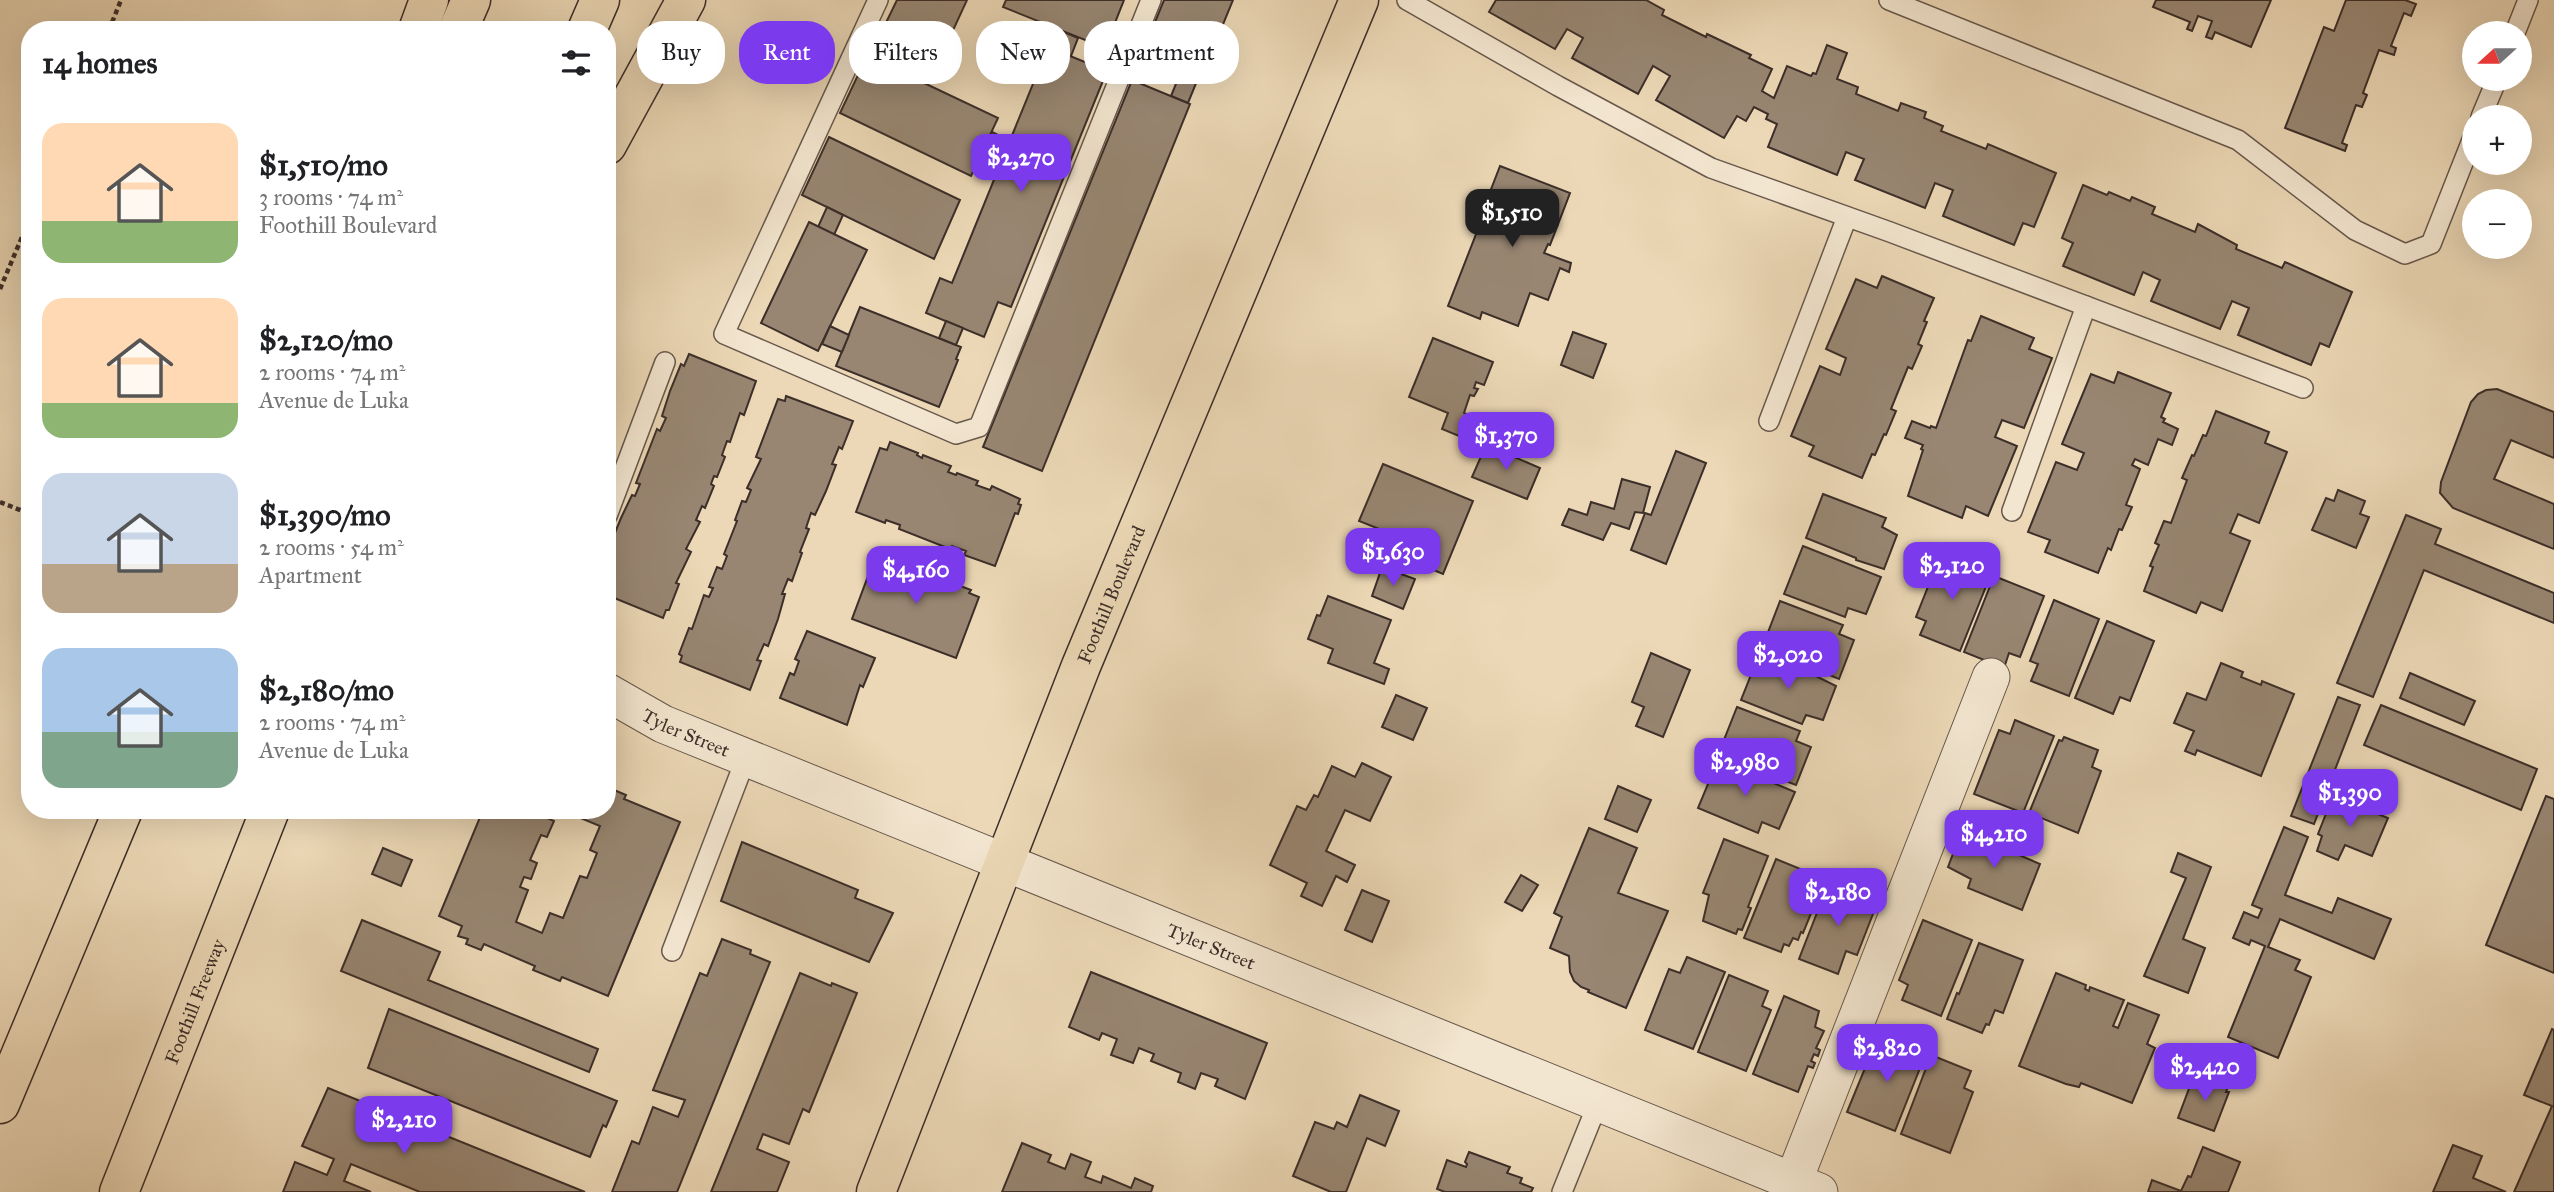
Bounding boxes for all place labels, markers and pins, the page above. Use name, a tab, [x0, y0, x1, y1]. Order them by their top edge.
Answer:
pin: $2,270	[964, 134, 1078, 194]
pin: $1,510	[1455, 190, 1569, 249]
pin: $1,370	[1449, 412, 1563, 472]
pin: $1,630	[1336, 528, 1450, 588]
pin: $2,120	[1895, 542, 2009, 602]
pin: $4,160	[859, 546, 973, 606]
pin: $2,020	[1731, 632, 1845, 691]
pin: $2,980	[1688, 738, 1802, 798]
pin: $1,390	[2293, 770, 2407, 829]
pin: $4,210	[1937, 810, 2051, 870]
pin: $2,180	[1781, 869, 1895, 928]
pin: $2,820	[1830, 1024, 1944, 1084]
pin: $2,420	[2148, 1044, 2262, 1103]
pin: $2,210	[347, 1096, 461, 1156]

